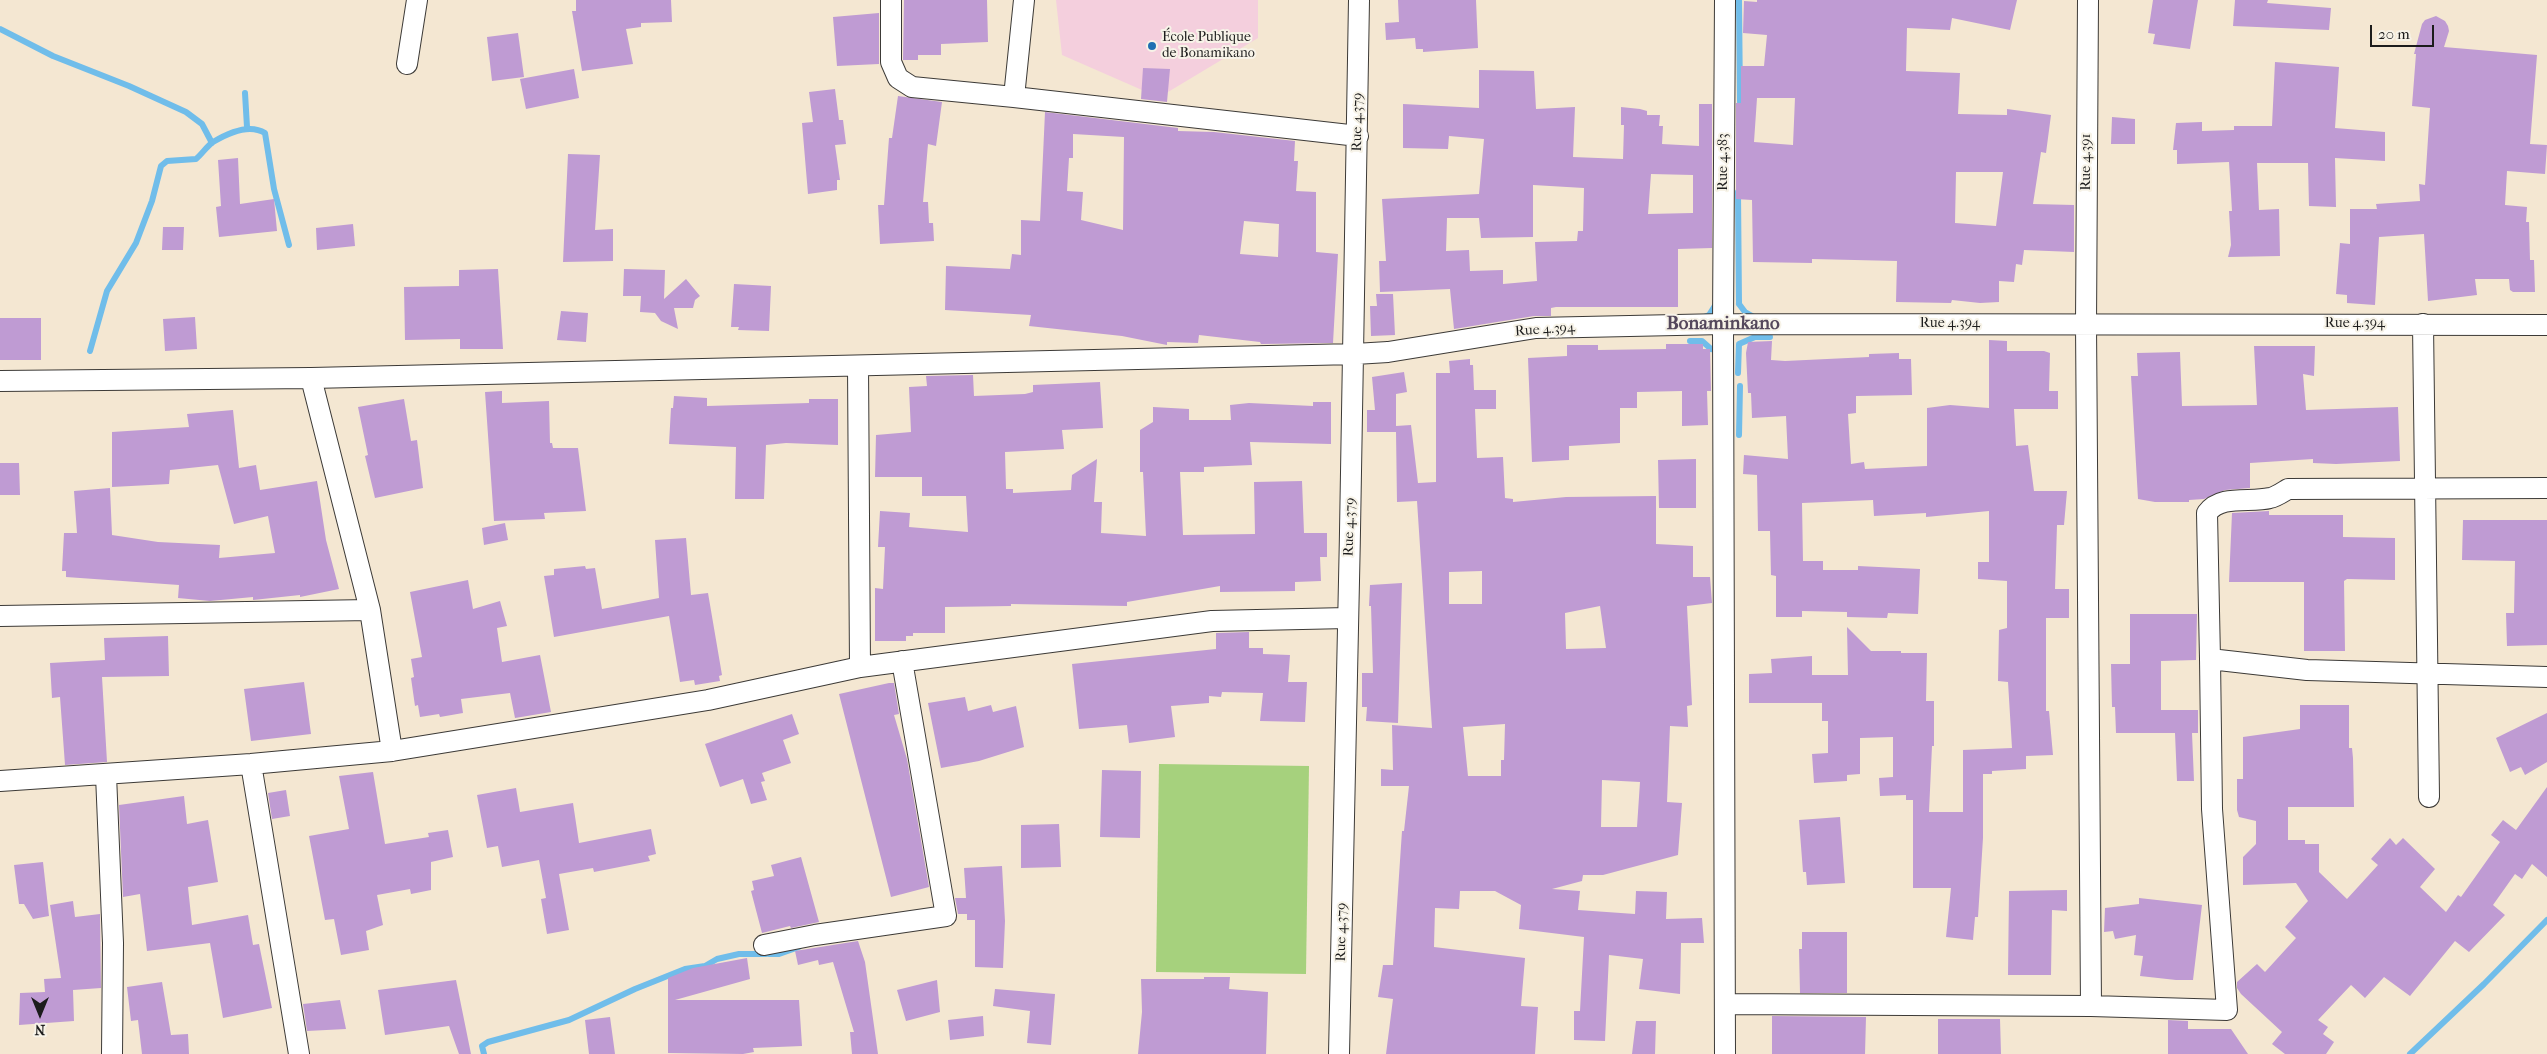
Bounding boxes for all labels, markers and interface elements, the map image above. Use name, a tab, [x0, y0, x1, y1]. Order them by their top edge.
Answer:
scale bar	[2372, 15, 2436, 47]
text: 20 m	[2378, 25, 2410, 43]
place label: École Publique de Bonamikano	[1162, 30, 1255, 62]
marker: École Publique de Bonamikano	[1146, 40, 1158, 52]
street label: Rue 4.379	[1349, 92, 1367, 152]
street label: Rue 4.383	[1716, 133, 1732, 191]
street label: Rue 4.391	[2079, 133, 2095, 191]
district label: Bonaminkano	[1666, 313, 1780, 335]
street label: Rue 4.394	[1920, 316, 1980, 332]
street label: Rue 4.394	[2325, 316, 2385, 332]
street label: Rue 4.394	[1514, 320, 1576, 340]
street label: Rue 4.379	[1341, 497, 1359, 557]
street label: Rue 4.379	[1333, 902, 1351, 962]
north arrow	[15, 989, 65, 1039]
text: N	[35, 1021, 45, 1038]

